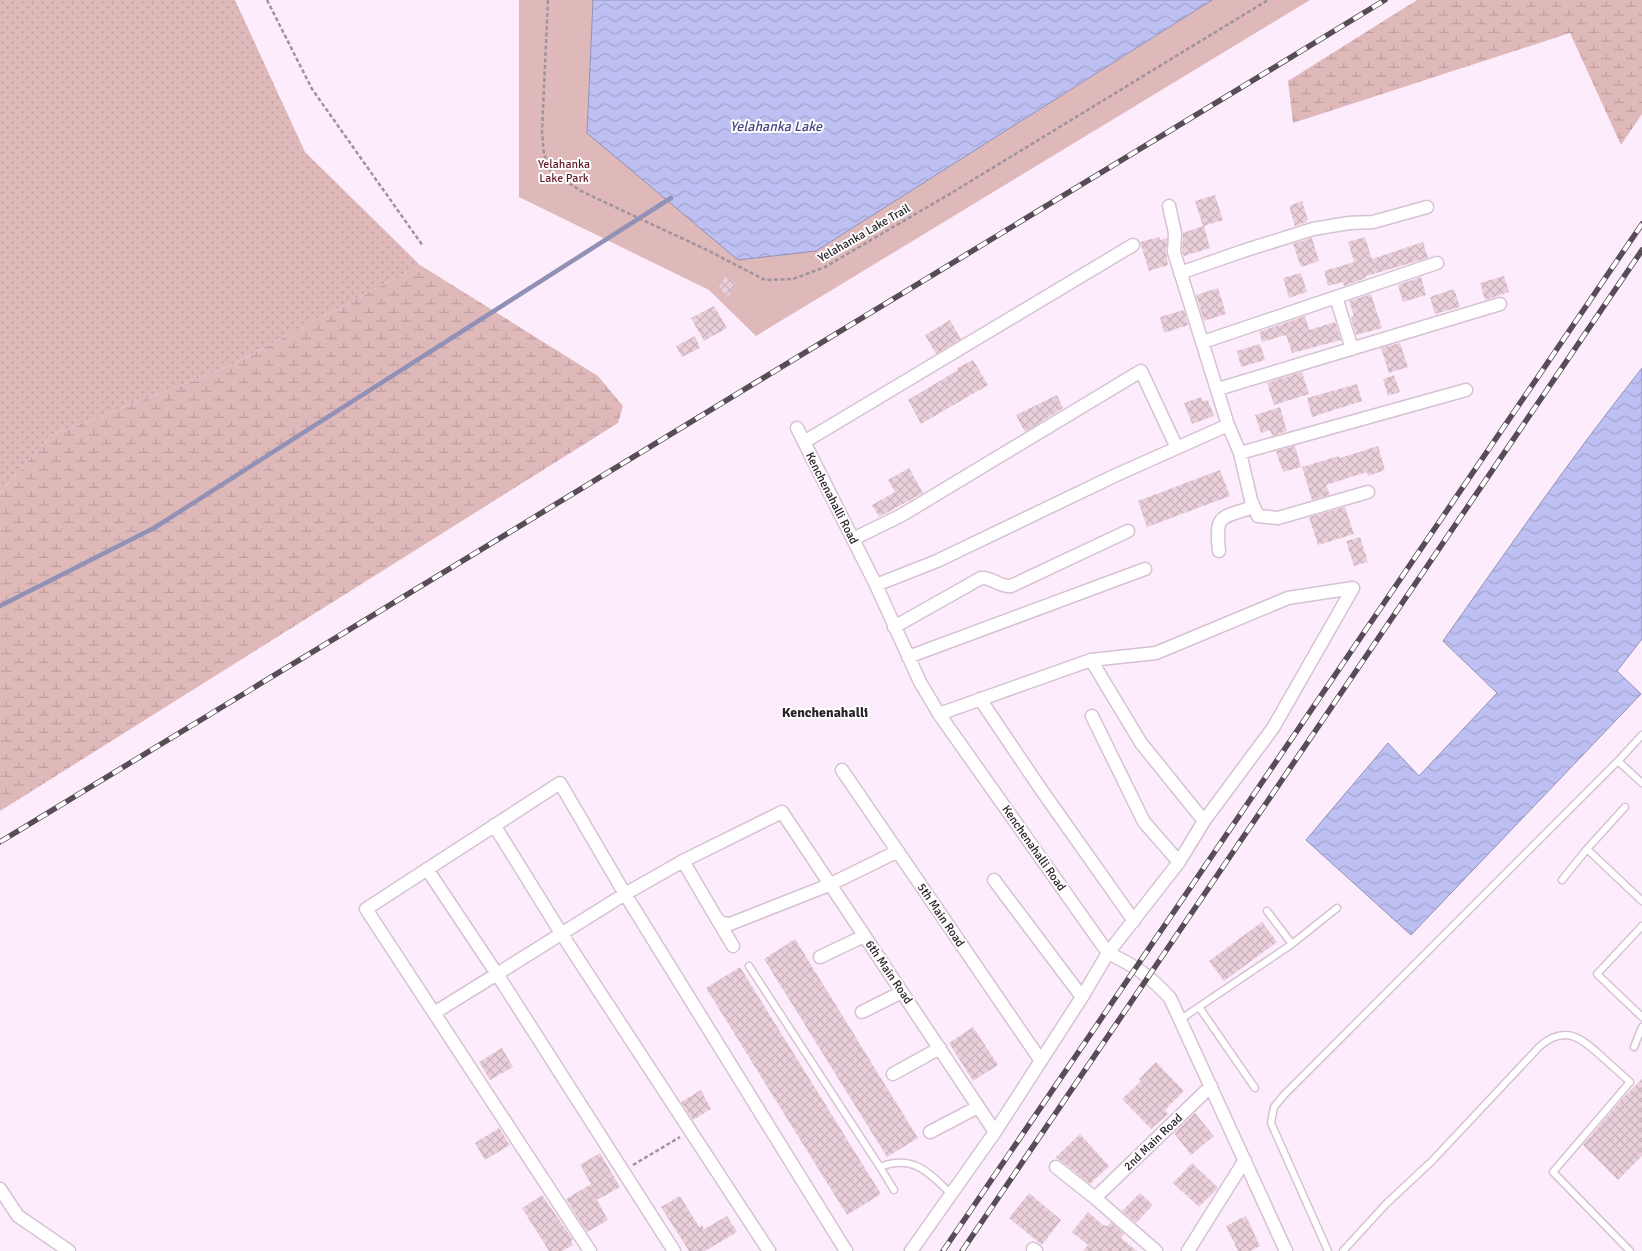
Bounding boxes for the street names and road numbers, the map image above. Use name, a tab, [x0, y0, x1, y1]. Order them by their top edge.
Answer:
street label: Yelahanka Lake Trail	[815, 201, 913, 266]
street label: Kenchenahalli Road	[802, 450, 861, 547]
street label: Kenchenahalli Road	[998, 802, 1069, 894]
street label: 5th Main Road	[914, 881, 967, 950]
street label: 6th Main Road	[862, 938, 915, 1007]
street label: 2nd Main Road	[1121, 1111, 1186, 1174]

